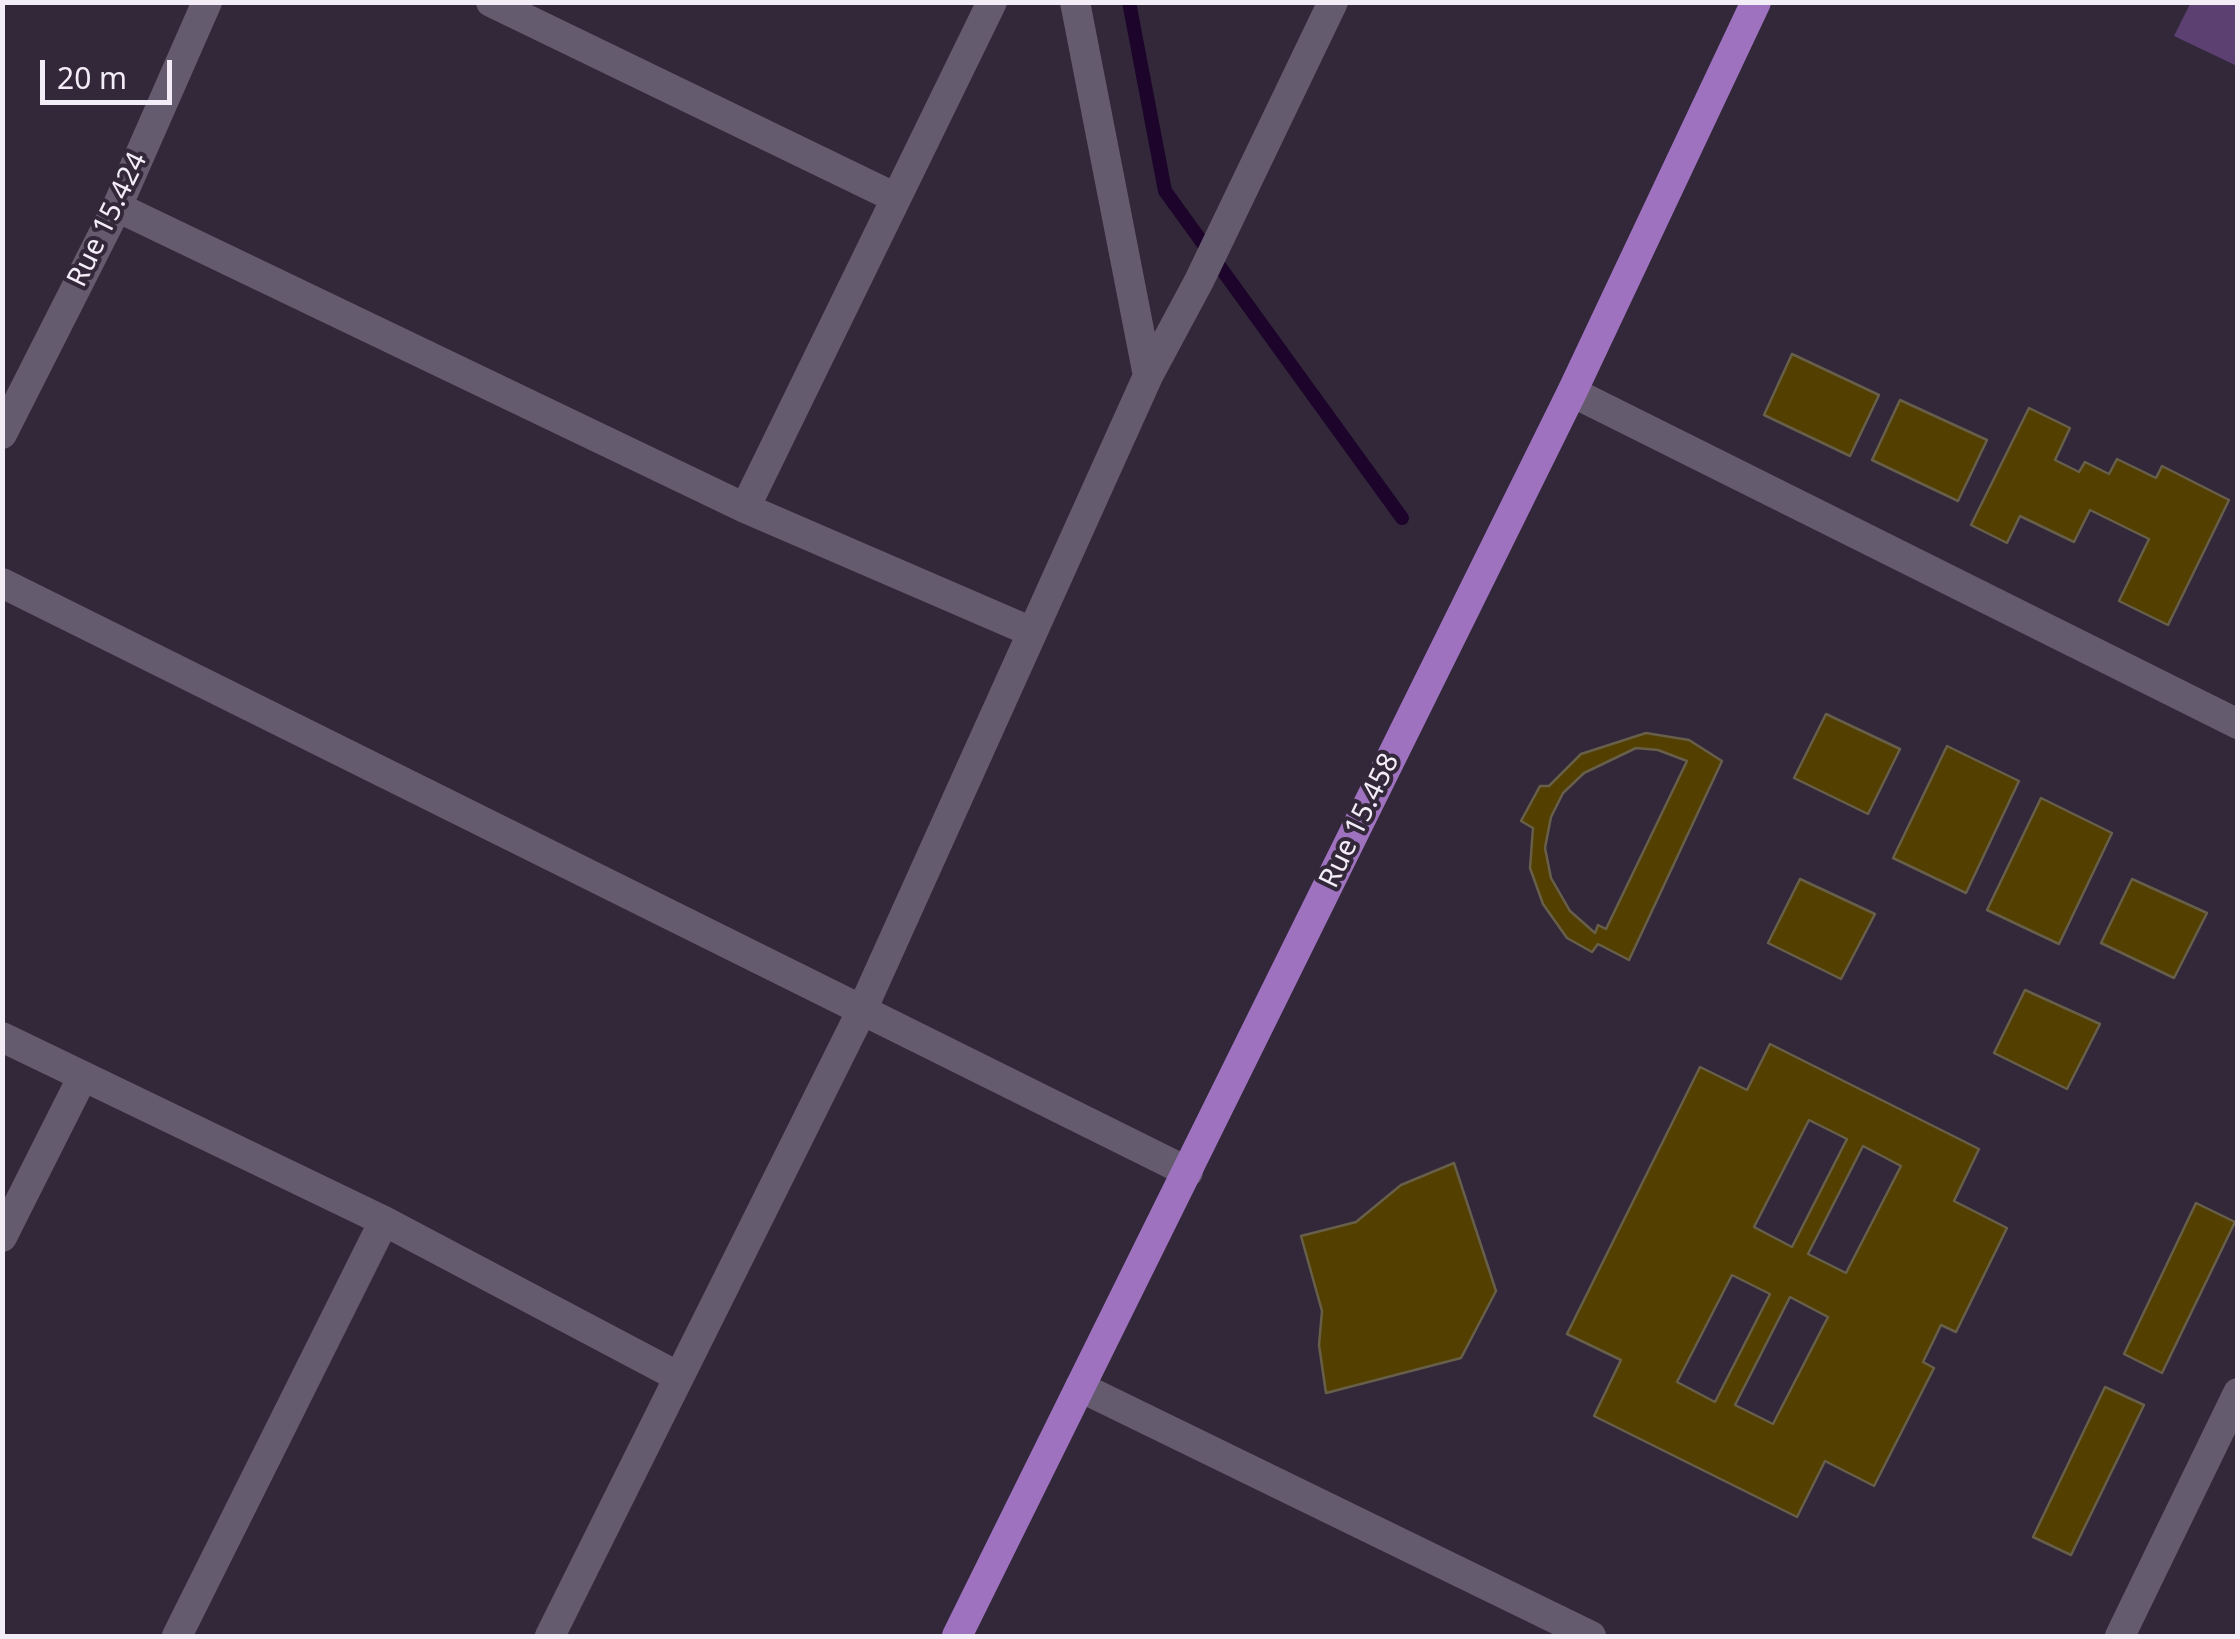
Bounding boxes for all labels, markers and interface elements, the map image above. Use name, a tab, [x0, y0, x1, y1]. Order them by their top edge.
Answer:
scale bar	[45, 40, 178, 102]
text: 20 m	[57, 57, 127, 98]
street label: Rue 15.424	[61, 147, 155, 293]
street label: Rue 15.458	[1313, 748, 1407, 894]

